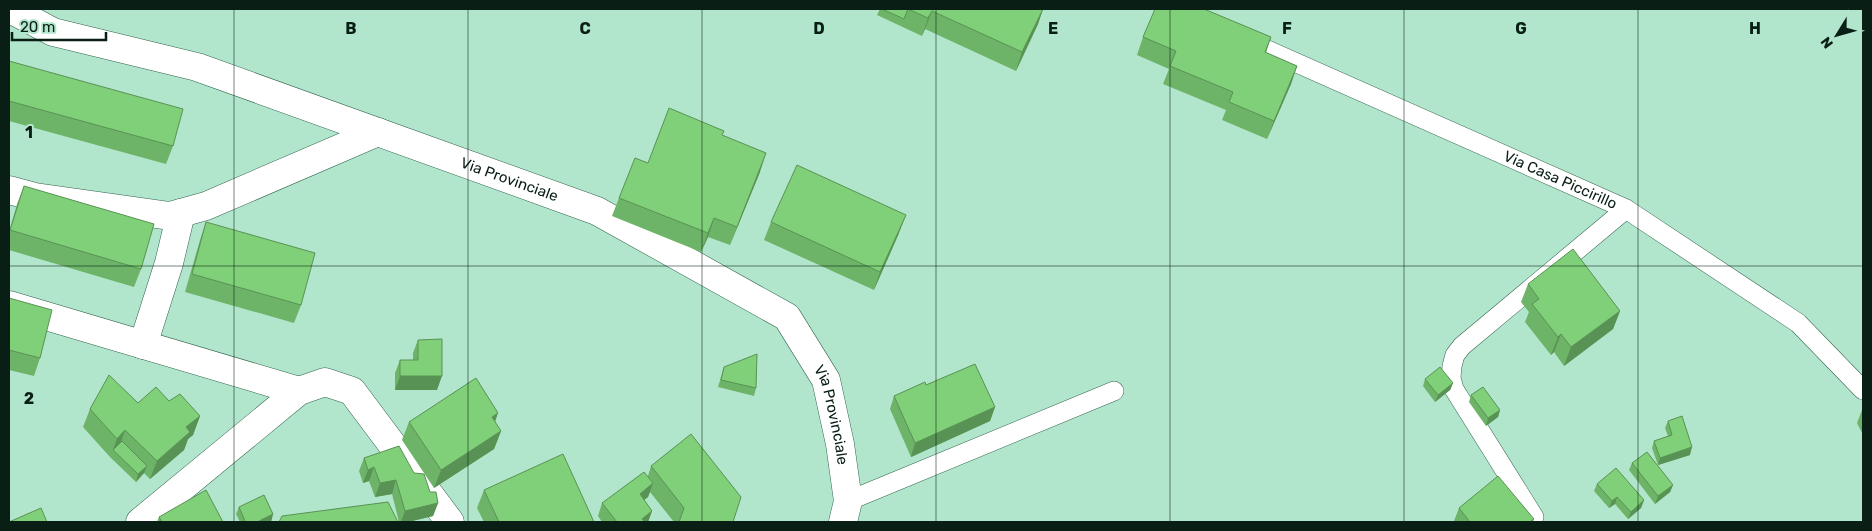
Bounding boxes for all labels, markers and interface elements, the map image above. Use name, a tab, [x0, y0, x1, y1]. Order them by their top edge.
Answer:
scale bar	[12, 10, 106, 42]
north arrow	[1812, 10, 1862, 60]
text: 20 m	[20, 18, 55, 36]
text: B	[345, 19, 357, 38]
text: C	[579, 19, 591, 38]
text: D	[813, 19, 825, 38]
text: E	[1048, 19, 1058, 38]
text: F	[1282, 19, 1292, 38]
text: G	[1515, 19, 1527, 38]
text: H	[1749, 19, 1761, 38]
text: N	[1817, 33, 1837, 52]
text: 1	[25, 123, 33, 142]
street label: Via Casa Piccirillo	[1501, 147, 1620, 213]
street label: Via Provinciale	[458, 154, 561, 205]
street label: Via Provinciale	[810, 362, 852, 466]
text: 2	[24, 389, 34, 408]

